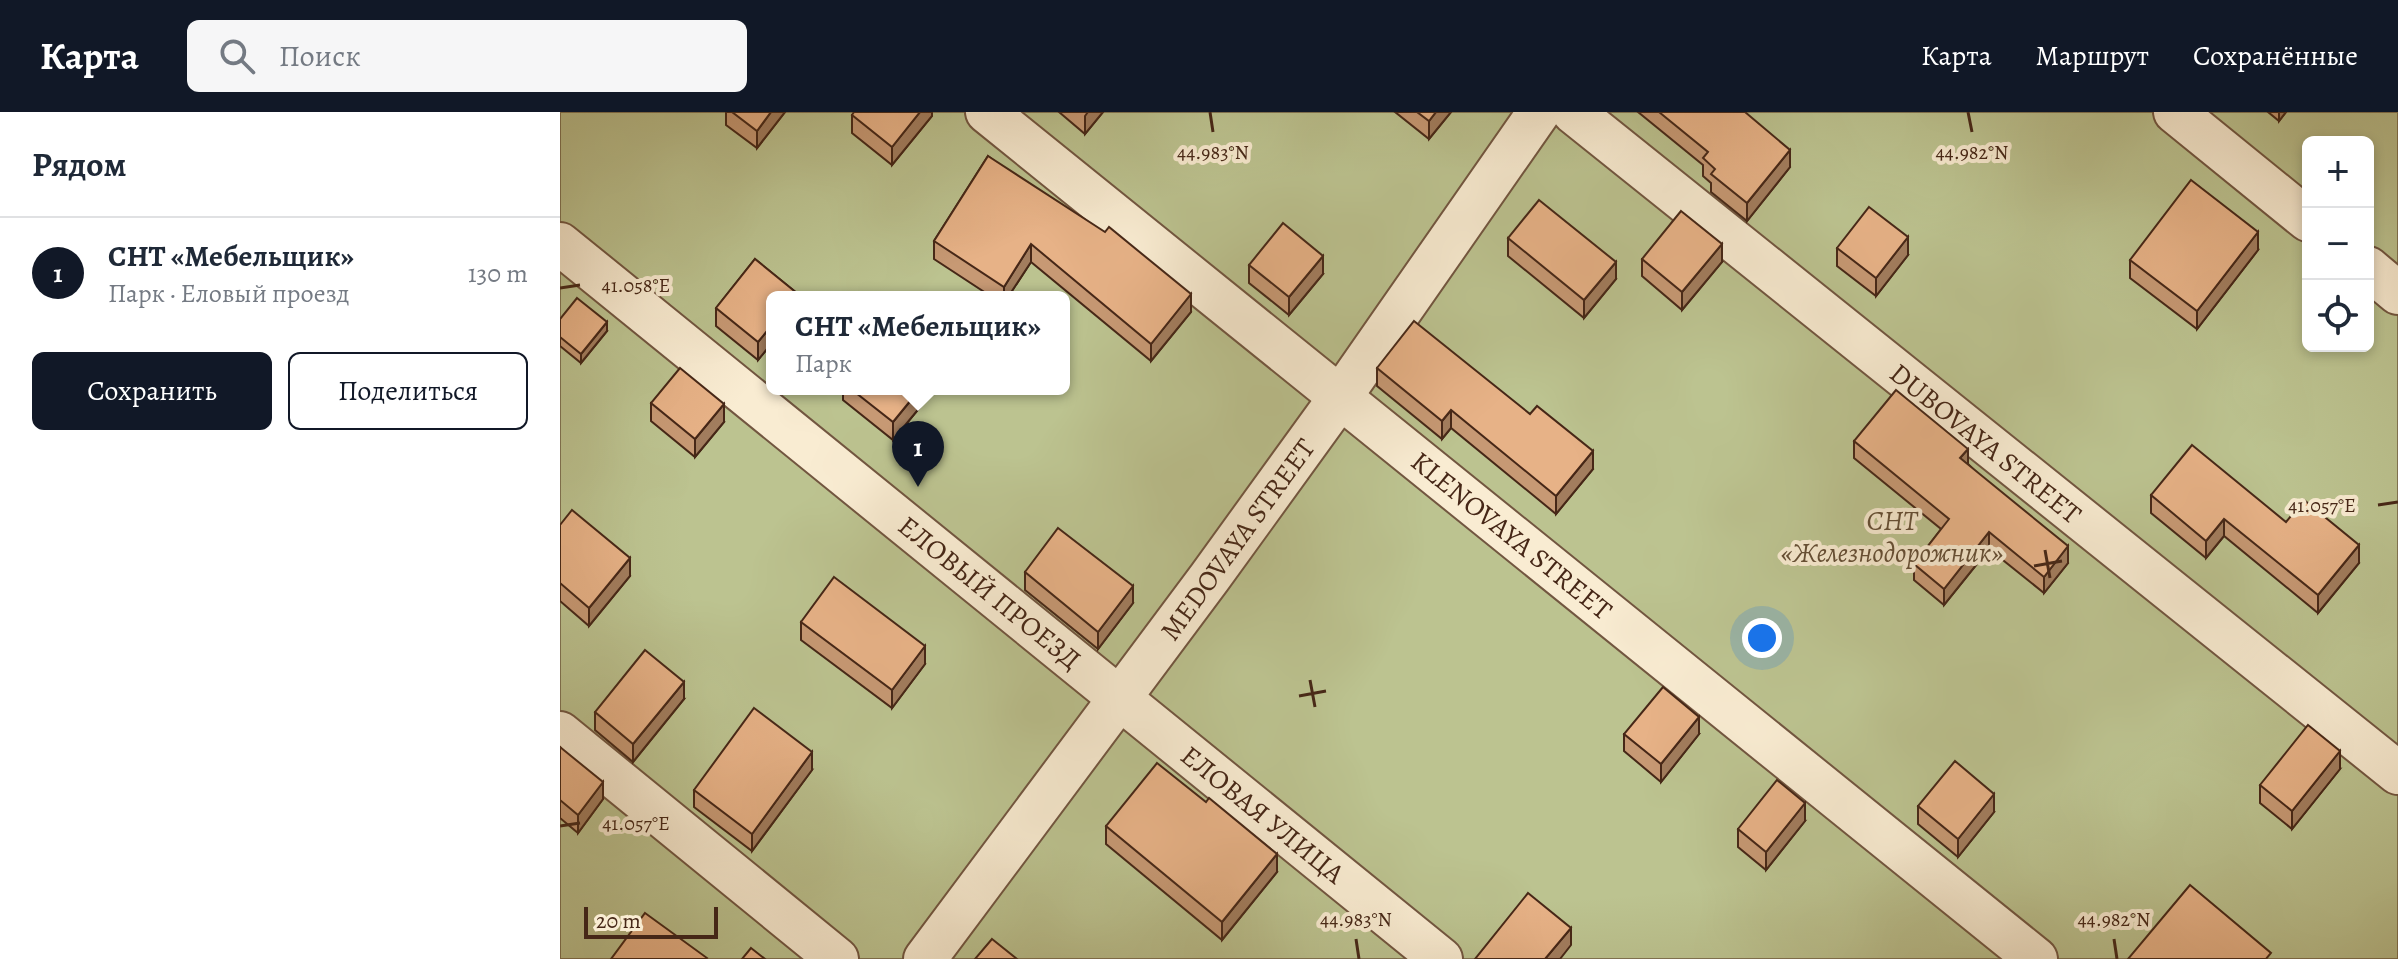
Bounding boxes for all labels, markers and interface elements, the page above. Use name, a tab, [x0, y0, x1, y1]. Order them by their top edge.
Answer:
search box	[187, 20, 747, 92]
text: Карта	[40, 30, 139, 82]
icon: search	[215, 34, 259, 78]
text: Поиск	[279, 36, 361, 76]
text: Карта	[1921, 37, 1992, 75]
text: Маршрут	[2036, 37, 2149, 75]
text: Сохранённые	[2193, 37, 2358, 75]
map controls	[2302, 136, 2374, 352]
button: +	[2302, 136, 2374, 208]
text: 44.983°N	[1177, 139, 1249, 166]
text: 44.982°N	[1936, 139, 2008, 166]
text: Рядом	[32, 141, 126, 188]
button: −	[2302, 208, 2374, 280]
text: СНТ «Мебельщик»	[108, 236, 354, 276]
text: 1	[53, 256, 63, 291]
text: 130 m	[468, 256, 528, 291]
text: 41.058°E	[602, 272, 670, 299]
text: Парк · Еловый проезд	[108, 276, 349, 311]
button: locate	[2302, 280, 2374, 352]
popup	[766, 291, 1070, 395]
text: СНТ «Мебельщик»	[795, 306, 1041, 346]
text: Парк	[795, 346, 852, 381]
button: Сохранить	[32, 352, 272, 430]
button: Поделиться	[288, 352, 528, 430]
street label: DUBOVAYA STREET	[1881, 355, 2089, 533]
pin: 1	[892, 421, 944, 487]
street label: MEDOVAYA STREET	[1152, 431, 1324, 648]
street label: KLENOVAYA STREET	[1403, 443, 1620, 629]
text: 41.057°E	[2288, 492, 2356, 519]
park label: СНТ «Железнодорожник»	[1781, 502, 2003, 572]
street label: ЕЛОВЫЙ ПРОЕЗД	[890, 507, 1089, 678]
your location	[1742, 618, 1782, 658]
street label: ЕЛОВАЯ УЛИЦА	[1172, 737, 1353, 893]
text: 41.057°E	[602, 810, 670, 837]
scale bar	[584, 903, 718, 939]
text: 20 m	[596, 906, 641, 936]
text: 44.983°N	[1320, 906, 1392, 933]
text: 44.982°N	[2078, 906, 2150, 933]

